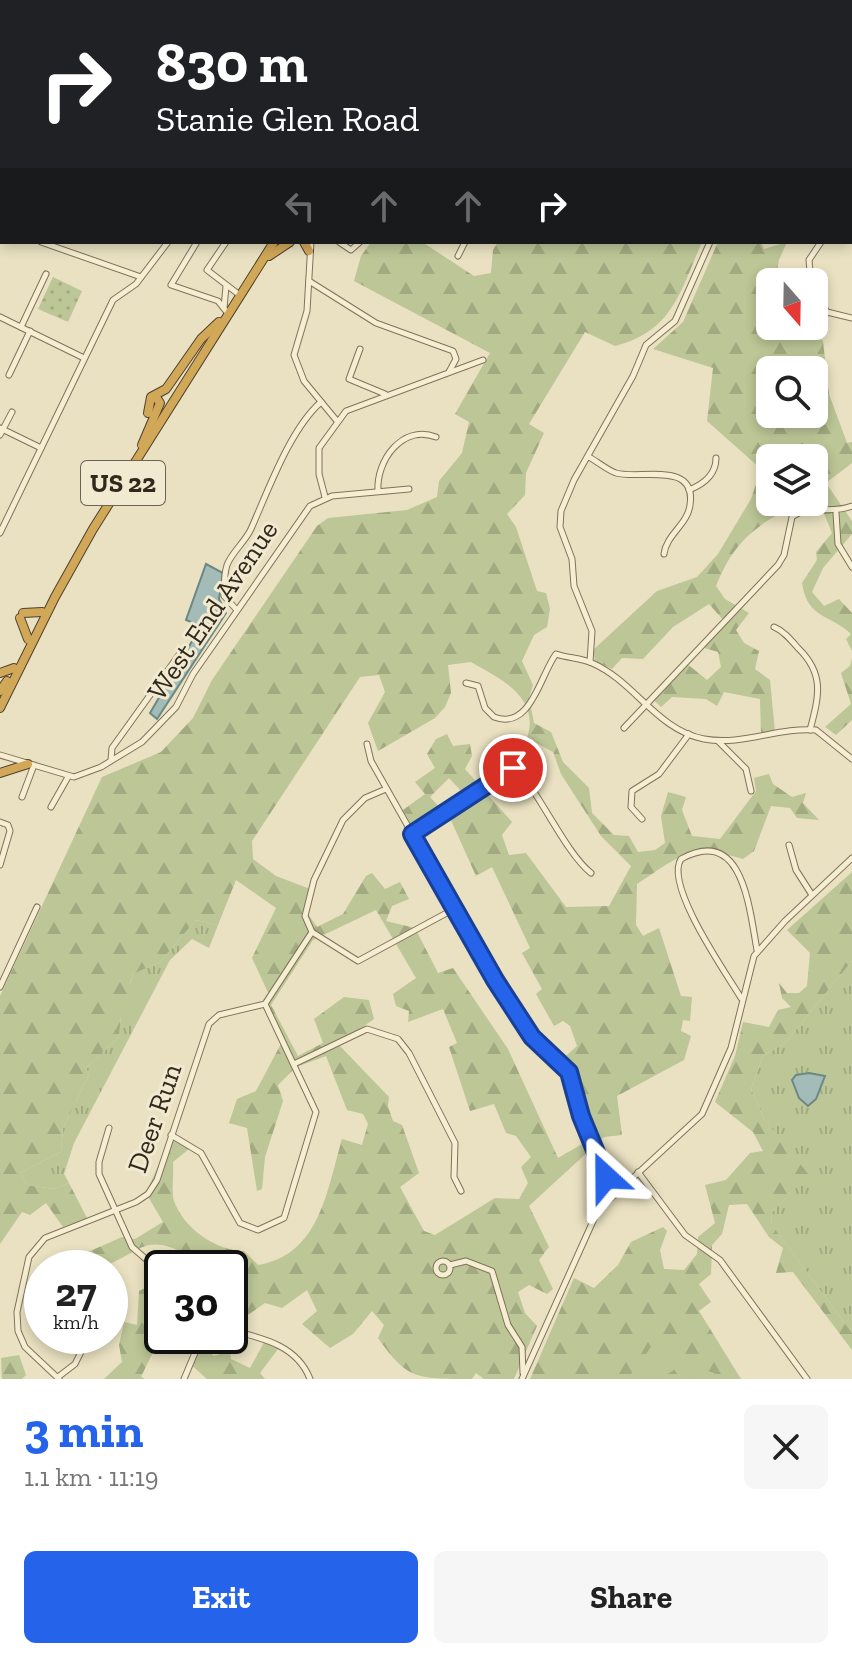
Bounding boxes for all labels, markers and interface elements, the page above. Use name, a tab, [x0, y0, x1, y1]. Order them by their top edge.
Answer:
text: 830 m	[156, 29, 308, 96]
icon: right	[24, 32, 128, 136]
text: Stanie Glen Road	[156, 97, 419, 140]
icon: left	[278, 184, 322, 228]
icon: ahead	[362, 184, 406, 228]
icon: ahead	[446, 184, 490, 228]
icon: right	[530, 184, 574, 228]
north arrow	[756, 268, 828, 340]
map controls	[756, 268, 828, 516]
button: search	[756, 356, 828, 428]
button: layers	[756, 444, 828, 516]
road number: US 22	[81, 461, 165, 505]
street label: West End Avenue	[140, 514, 285, 706]
pin	[479, 734, 547, 802]
icon: arrive	[491, 746, 535, 790]
street label: Deer Run	[121, 1059, 188, 1177]
position arrow	[564, 1135, 648, 1219]
speed limit sign: 30	[144, 1250, 248, 1354]
text: 27	[55, 1268, 97, 1316]
text: km/h	[53, 1310, 99, 1334]
text: 3 min	[24, 1402, 143, 1459]
button: close	[744, 1405, 828, 1489]
text: 1.1 km · 11:19	[24, 1461, 159, 1493]
button: Exit	[24, 1551, 418, 1643]
button: Share	[434, 1551, 828, 1643]

